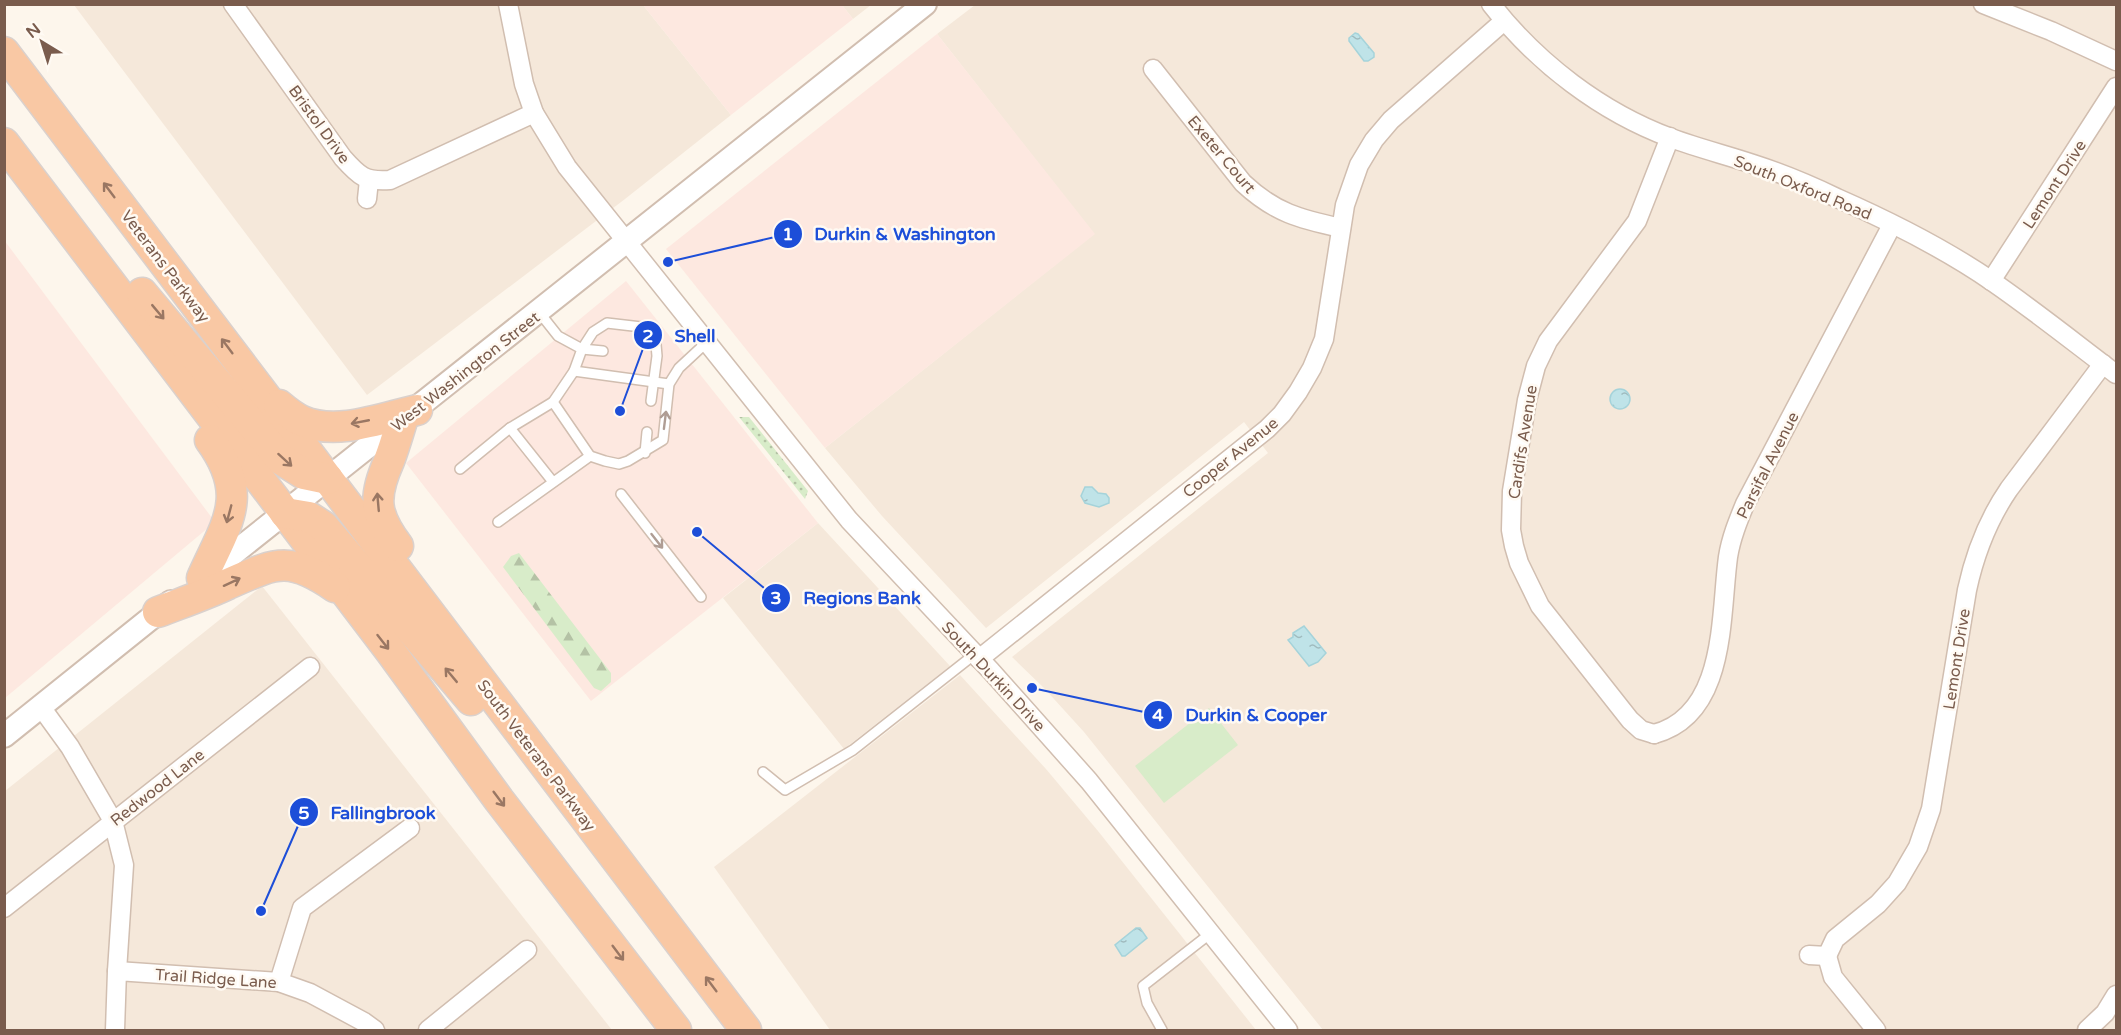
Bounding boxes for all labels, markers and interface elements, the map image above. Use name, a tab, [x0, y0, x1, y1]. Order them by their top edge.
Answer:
north arrow	[12, 12, 72, 72]
text: N	[22, 19, 45, 43]
street label: Bristol Drive	[284, 82, 354, 168]
street label: Exeter Court	[1183, 112, 1260, 198]
street label: Lemont Drive	[2019, 136, 2091, 233]
street label: South Oxford Road	[1731, 151, 1874, 225]
one-way arrow	[103, 183, 115, 199]
street label: Veterans Parkway	[117, 207, 214, 327]
callout: Durkin & Washington	[773, 216, 1008, 252]
text: 1	[782, 223, 794, 245]
text: Durkin & Washington	[814, 223, 996, 245]
one-way arrow	[151, 304, 165, 319]
street label: West Washington Street	[387, 307, 544, 436]
callout: Shell	[633, 317, 728, 353]
text: 2	[642, 325, 654, 347]
text: Shell	[674, 325, 716, 347]
one-way arrow	[220, 338, 233, 354]
street label: Cardifs Avenue	[1504, 384, 1542, 501]
street label: Parsifal Avenue	[1732, 409, 1803, 522]
one-way arrow	[660, 410, 671, 430]
street label: Cooper Avenue	[1179, 413, 1282, 502]
one-way arrow	[350, 417, 370, 428]
one-way arrow	[277, 453, 292, 467]
one-way arrow	[372, 493, 383, 513]
one-way arrow	[223, 504, 234, 523]
one-way arrow	[651, 532, 664, 548]
one-way arrow	[223, 576, 241, 588]
callout: Regions Bank	[761, 580, 932, 616]
text: 3	[770, 587, 782, 609]
text: Regions Bank	[803, 587, 921, 609]
street label: Lemont Drive	[1939, 607, 1975, 711]
street label: South Durkin Drive	[937, 618, 1049, 736]
one-way arrow	[377, 634, 390, 650]
one-way arrow	[444, 668, 458, 683]
street label: South Veterans Parkway	[473, 676, 600, 836]
callout: Durkin & Cooper	[1143, 697, 1339, 733]
text: 4	[1152, 704, 1164, 726]
text: Durkin & Cooper	[1185, 704, 1328, 726]
street label: Redwood Lane	[107, 745, 209, 831]
one-way arrow	[492, 791, 505, 807]
callout: Fallingbrook	[289, 794, 448, 830]
text: 5	[298, 802, 310, 824]
text: Fallingbrook	[330, 802, 436, 824]
one-way arrow	[612, 945, 624, 961]
street label: Trail Ridge Lane	[154, 965, 277, 993]
one-way arrow	[704, 976, 717, 992]

